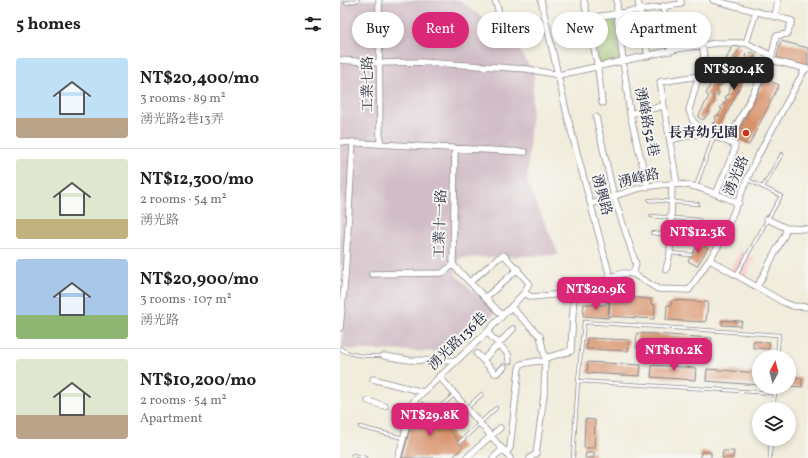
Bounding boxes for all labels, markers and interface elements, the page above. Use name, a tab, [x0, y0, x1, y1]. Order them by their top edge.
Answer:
chip: Buy	[352, 12, 404, 48]
chip: Rent	[412, 12, 469, 48]
chip: Filters	[477, 12, 544, 48]
chip: New	[552, 12, 608, 48]
chip: Apartment	[616, 12, 711, 48]
text: 5 homes	[16, 13, 81, 36]
icon: filters	[302, 13, 324, 35]
street label: 工業七路	[359, 56, 378, 112]
pin: NT$20.4K	[693, 57, 775, 91]
text: NT$20.4K	[704, 61, 764, 79]
text: NT$20,400/mo	[140, 67, 259, 90]
icon: home	[48, 74, 96, 122]
street label: 湧峰路52巷	[629, 86, 663, 158]
text: 3 rooms · 89 m²	[140, 90, 226, 108]
text: 湧光路2巷13弄	[140, 111, 224, 129]
place label: 長青幼兒園	[668, 124, 738, 143]
marker: 長青幼兒園	[741, 128, 751, 138]
street label: 湧光路	[720, 153, 754, 199]
street label: 湧峰路	[616, 165, 662, 193]
text: NT$12,300/mo	[140, 168, 254, 191]
street label: 湧興路	[586, 172, 616, 218]
icon: home	[48, 175, 96, 223]
street label: 工業十一路	[430, 189, 452, 259]
text: 2 rooms · 54 m²	[140, 191, 227, 209]
text: 湧光路	[140, 212, 179, 230]
pin: NT$12.3K	[657, 220, 739, 254]
text: NT$12.3K	[670, 224, 726, 242]
text: NT$20,900/mo	[140, 268, 259, 291]
icon: home	[48, 275, 96, 323]
pin: NT$20.9K	[555, 277, 637, 311]
text: NT$20.9K	[566, 281, 626, 299]
text: 3 rooms · 107 m²	[140, 291, 231, 309]
street label: 湧光路136巷	[424, 309, 492, 375]
text: 湧光路	[140, 312, 179, 330]
pin: NT$10.2K	[633, 338, 715, 372]
text: NT$10.2K	[645, 342, 703, 360]
north arrow	[752, 350, 796, 394]
map controls	[752, 350, 796, 446]
text: NT$10,200/mo	[140, 369, 256, 392]
icon: home	[48, 375, 96, 423]
text: 2 rooms · 54 m²	[140, 392, 227, 410]
button: layers	[752, 402, 796, 446]
pin: NT$29.8K	[389, 403, 471, 437]
text: NT$29.8K	[400, 407, 460, 425]
text: Apartment	[140, 410, 203, 428]

